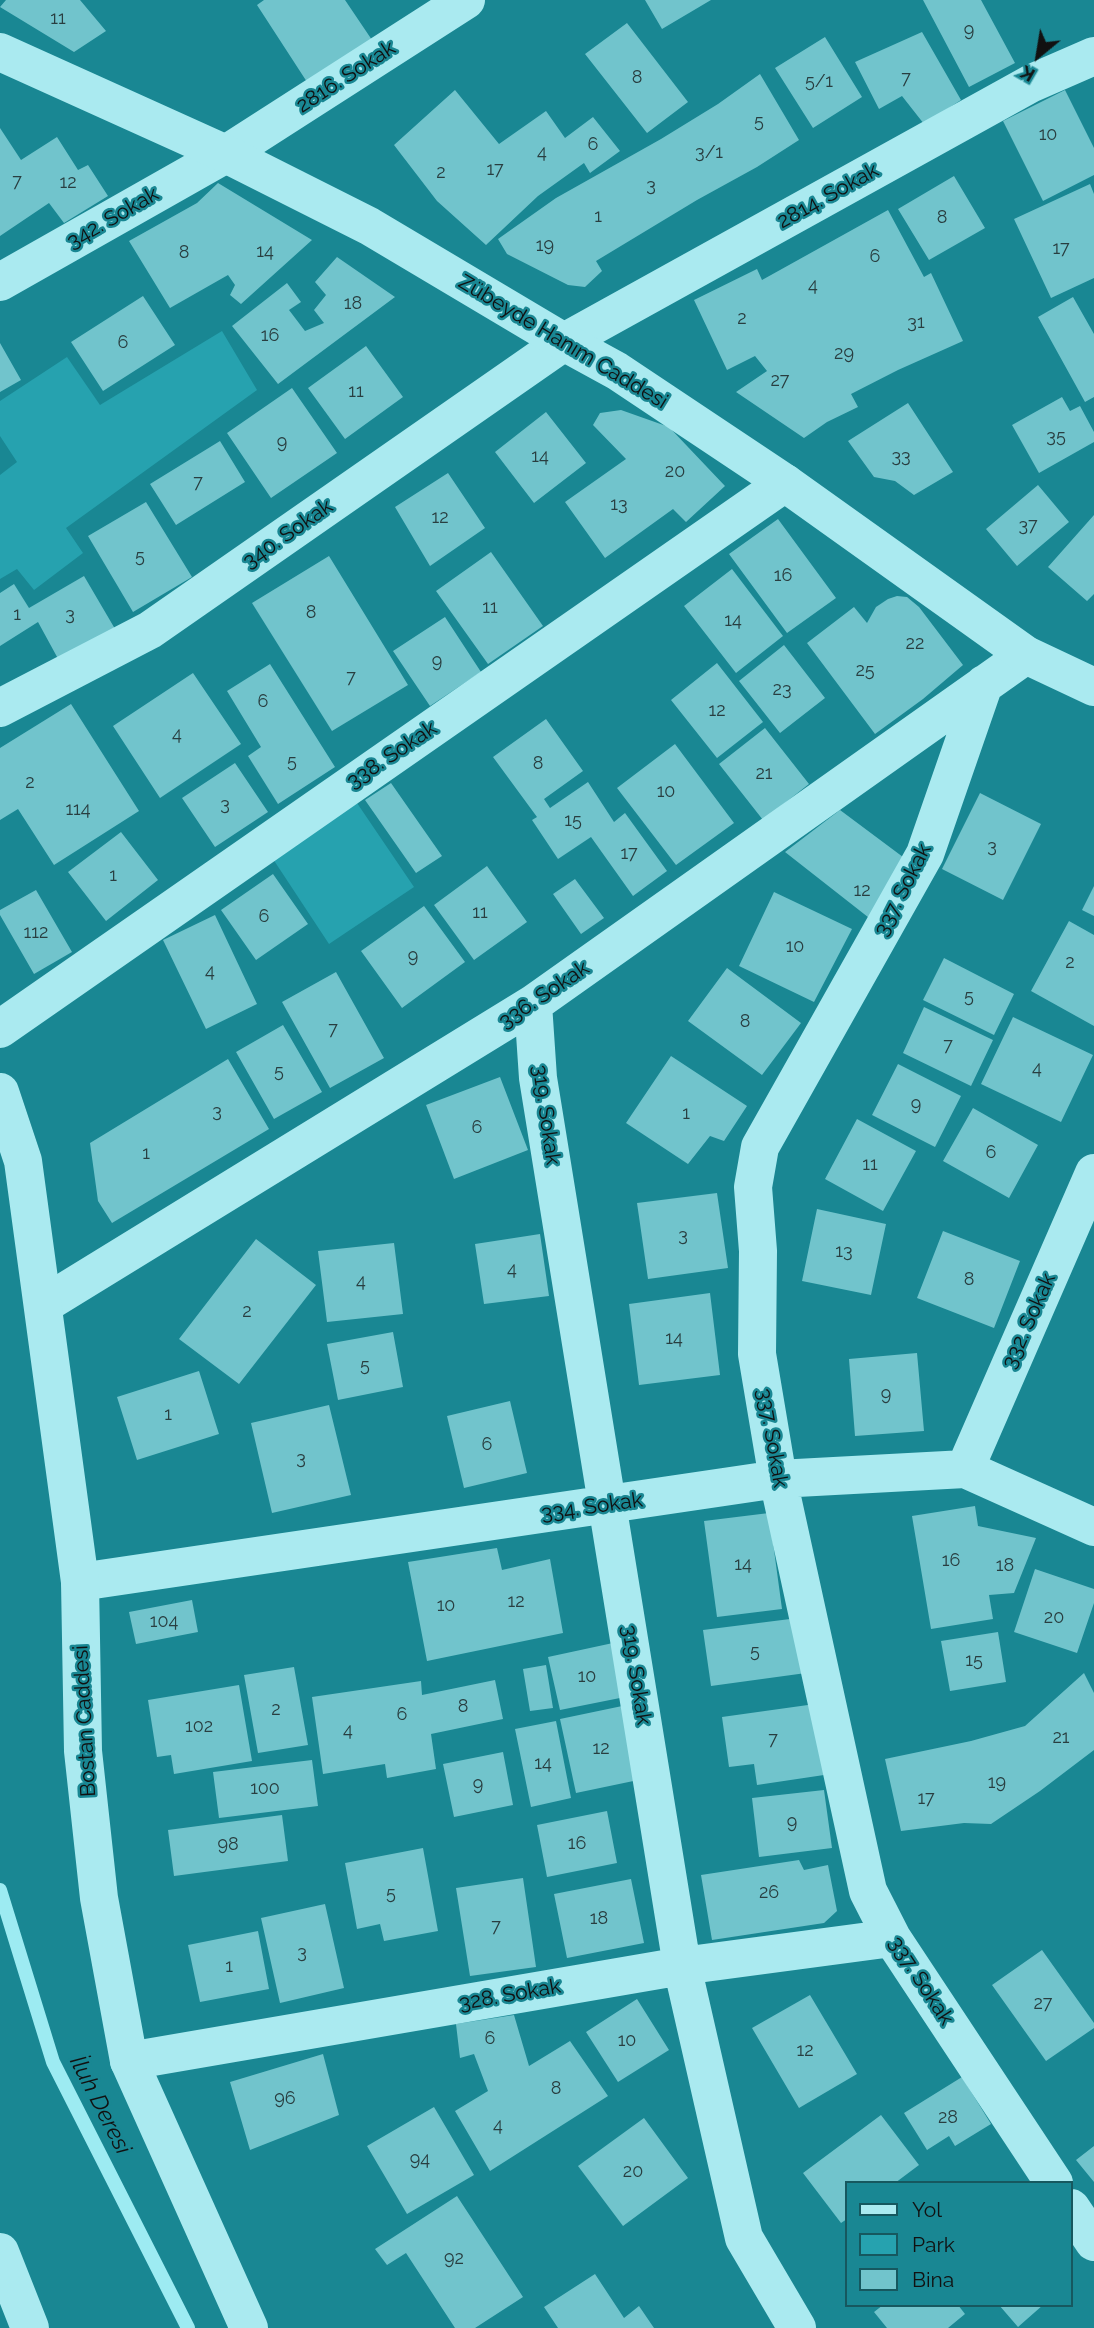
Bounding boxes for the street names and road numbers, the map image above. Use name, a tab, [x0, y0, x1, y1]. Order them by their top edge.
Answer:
street label: 2816. Sokak	[292, 36, 400, 118]
street label: 2814. Sokak	[773, 158, 883, 234]
street label: 342. Sokak	[63, 182, 163, 254]
street label: Zübeyde Hanım Caddesi	[454, 270, 672, 414]
street label: 340. Sokak	[238, 494, 338, 574]
street label: 338. Sokak	[342, 716, 442, 794]
street label: 337. Sokak	[869, 840, 937, 940]
street label: 336. Sokak	[494, 956, 594, 1034]
street label: 319. Sokak	[527, 1063, 565, 1167]
street label: 332. Sokak	[997, 1269, 1061, 1373]
street label: 337. Sokak	[751, 1386, 793, 1490]
street label: 334. Sokak	[540, 1487, 644, 1527]
street label: 319. Sokak	[616, 1623, 656, 1727]
street label: Bostan Caddesi	[68, 1645, 102, 1797]
street label: 337. Sokak	[883, 1932, 959, 2030]
street label: 328. Sokak	[457, 1974, 563, 2016]

